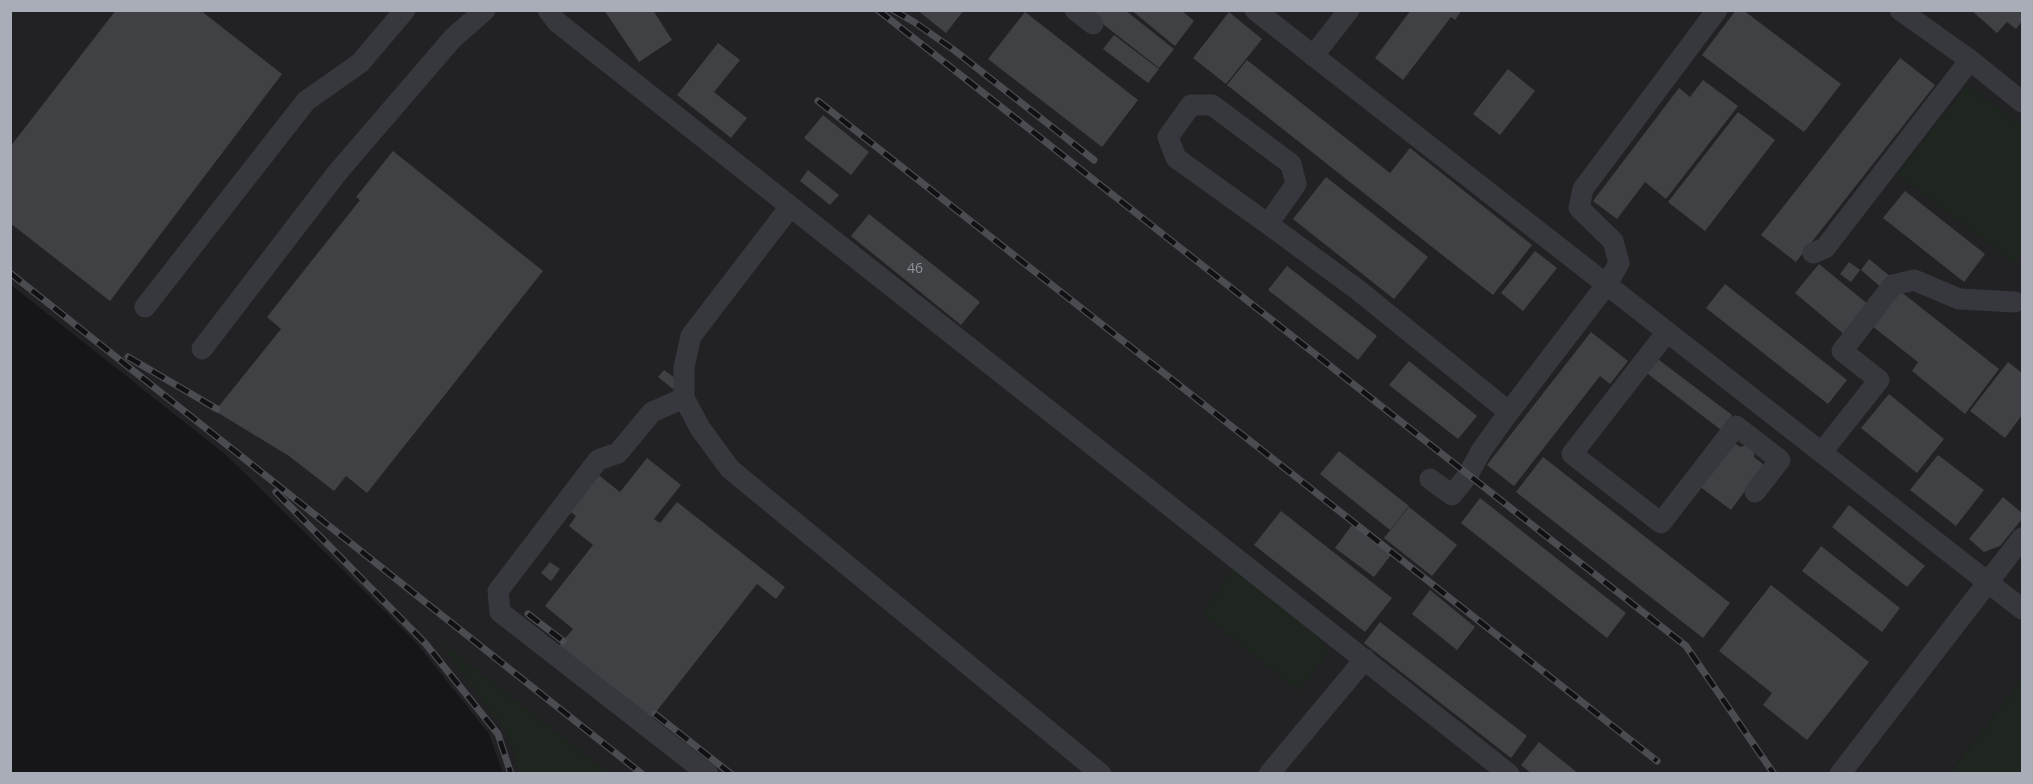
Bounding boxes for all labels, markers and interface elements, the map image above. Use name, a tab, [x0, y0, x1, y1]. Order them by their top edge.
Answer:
house number: 46	[907, 261, 923, 277]

